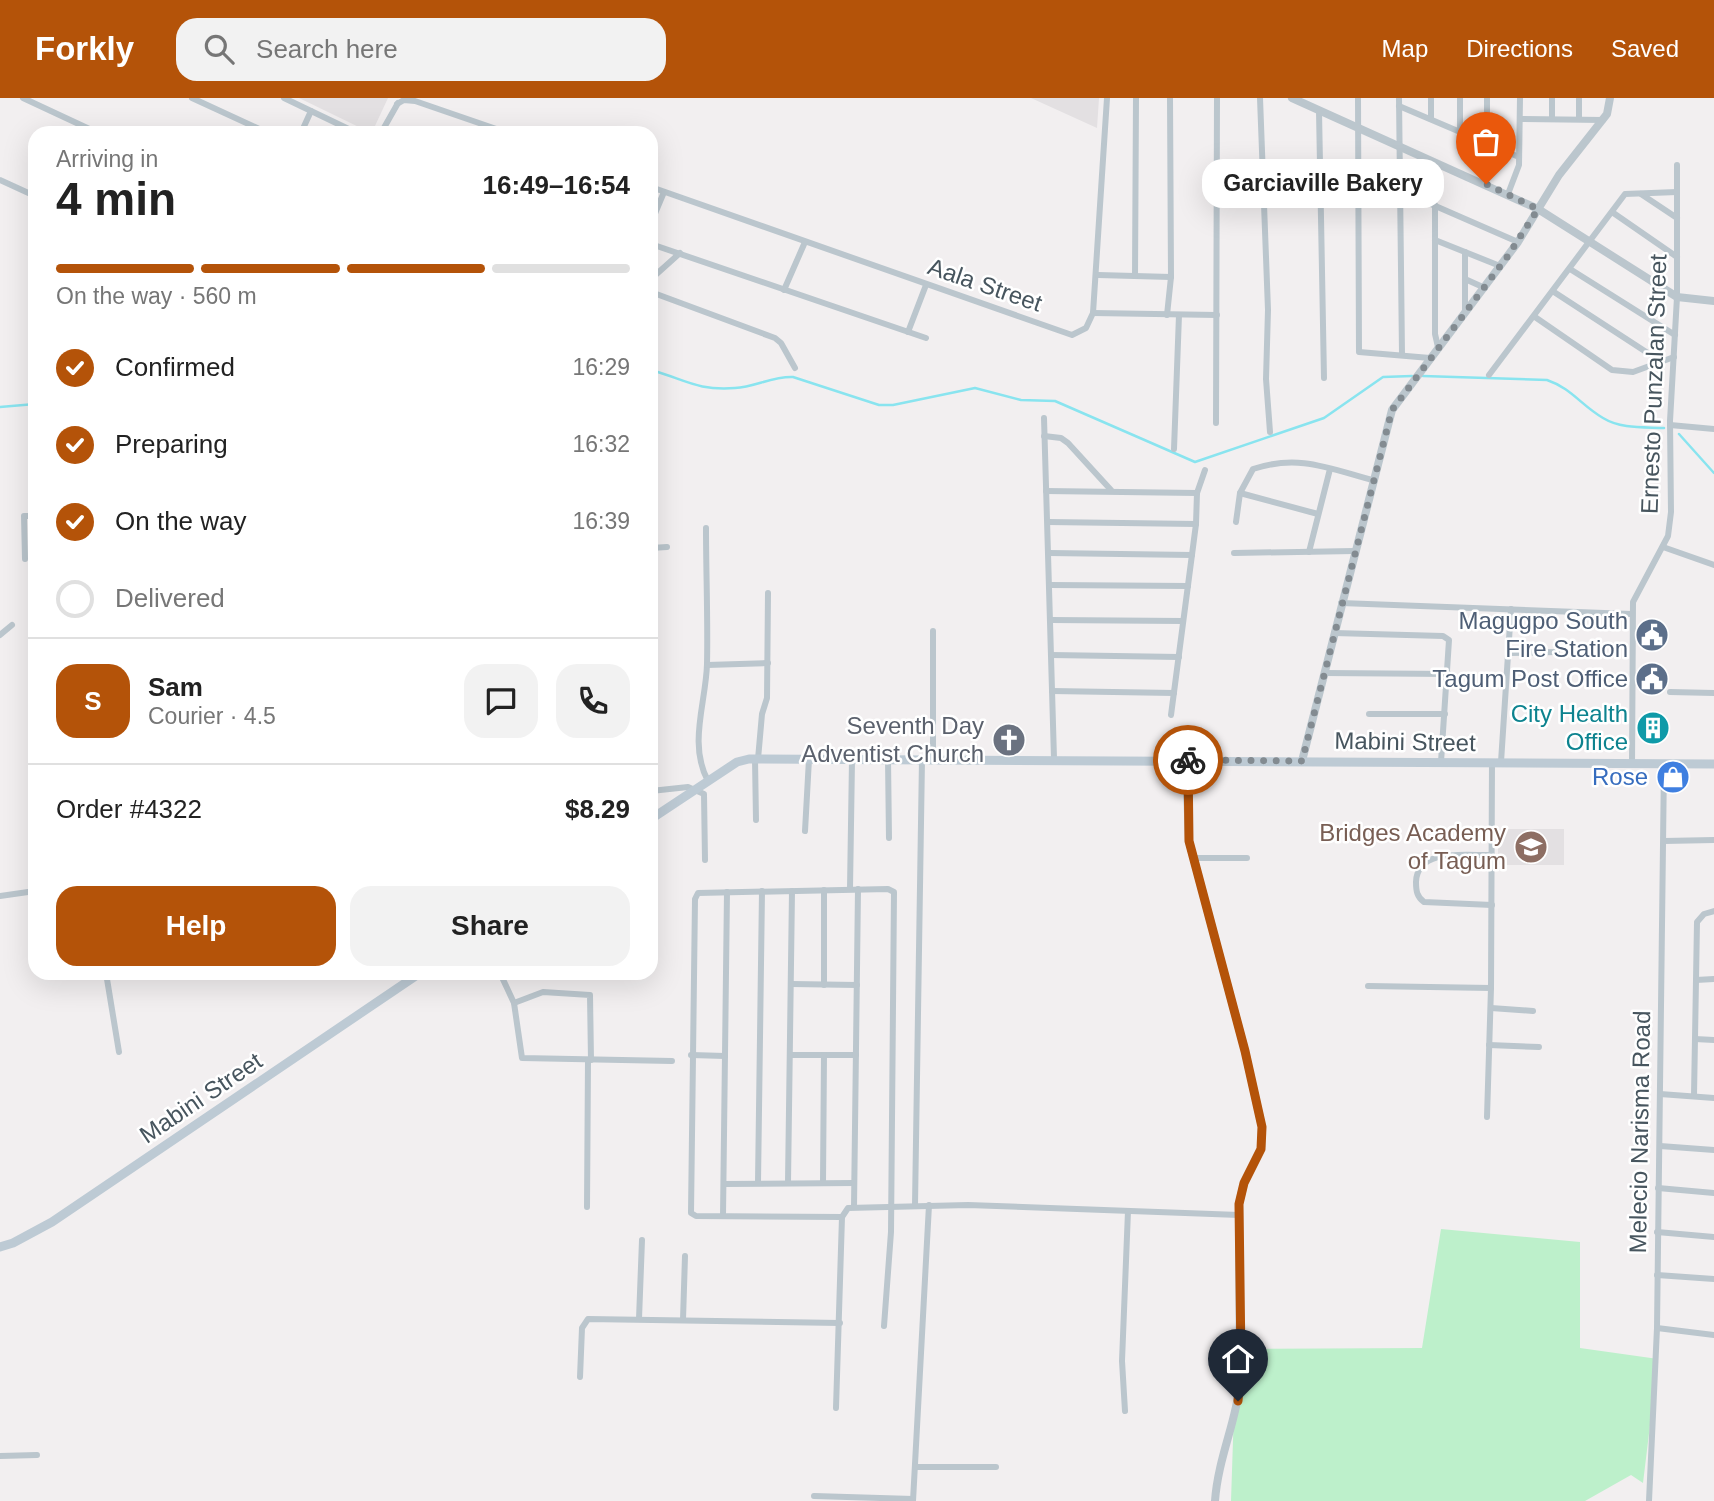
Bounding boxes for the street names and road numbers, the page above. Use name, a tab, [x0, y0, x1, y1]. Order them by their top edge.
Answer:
street label: Aala Street	[925, 252, 1046, 317]
street label: Ernesto Punzalan Street	[1635, 253, 1672, 514]
street label: Mabini Street	[1334, 727, 1476, 756]
street label: Melecio Narisma Road	[1624, 1010, 1655, 1254]
street label: Mabini Street	[135, 1047, 267, 1148]

